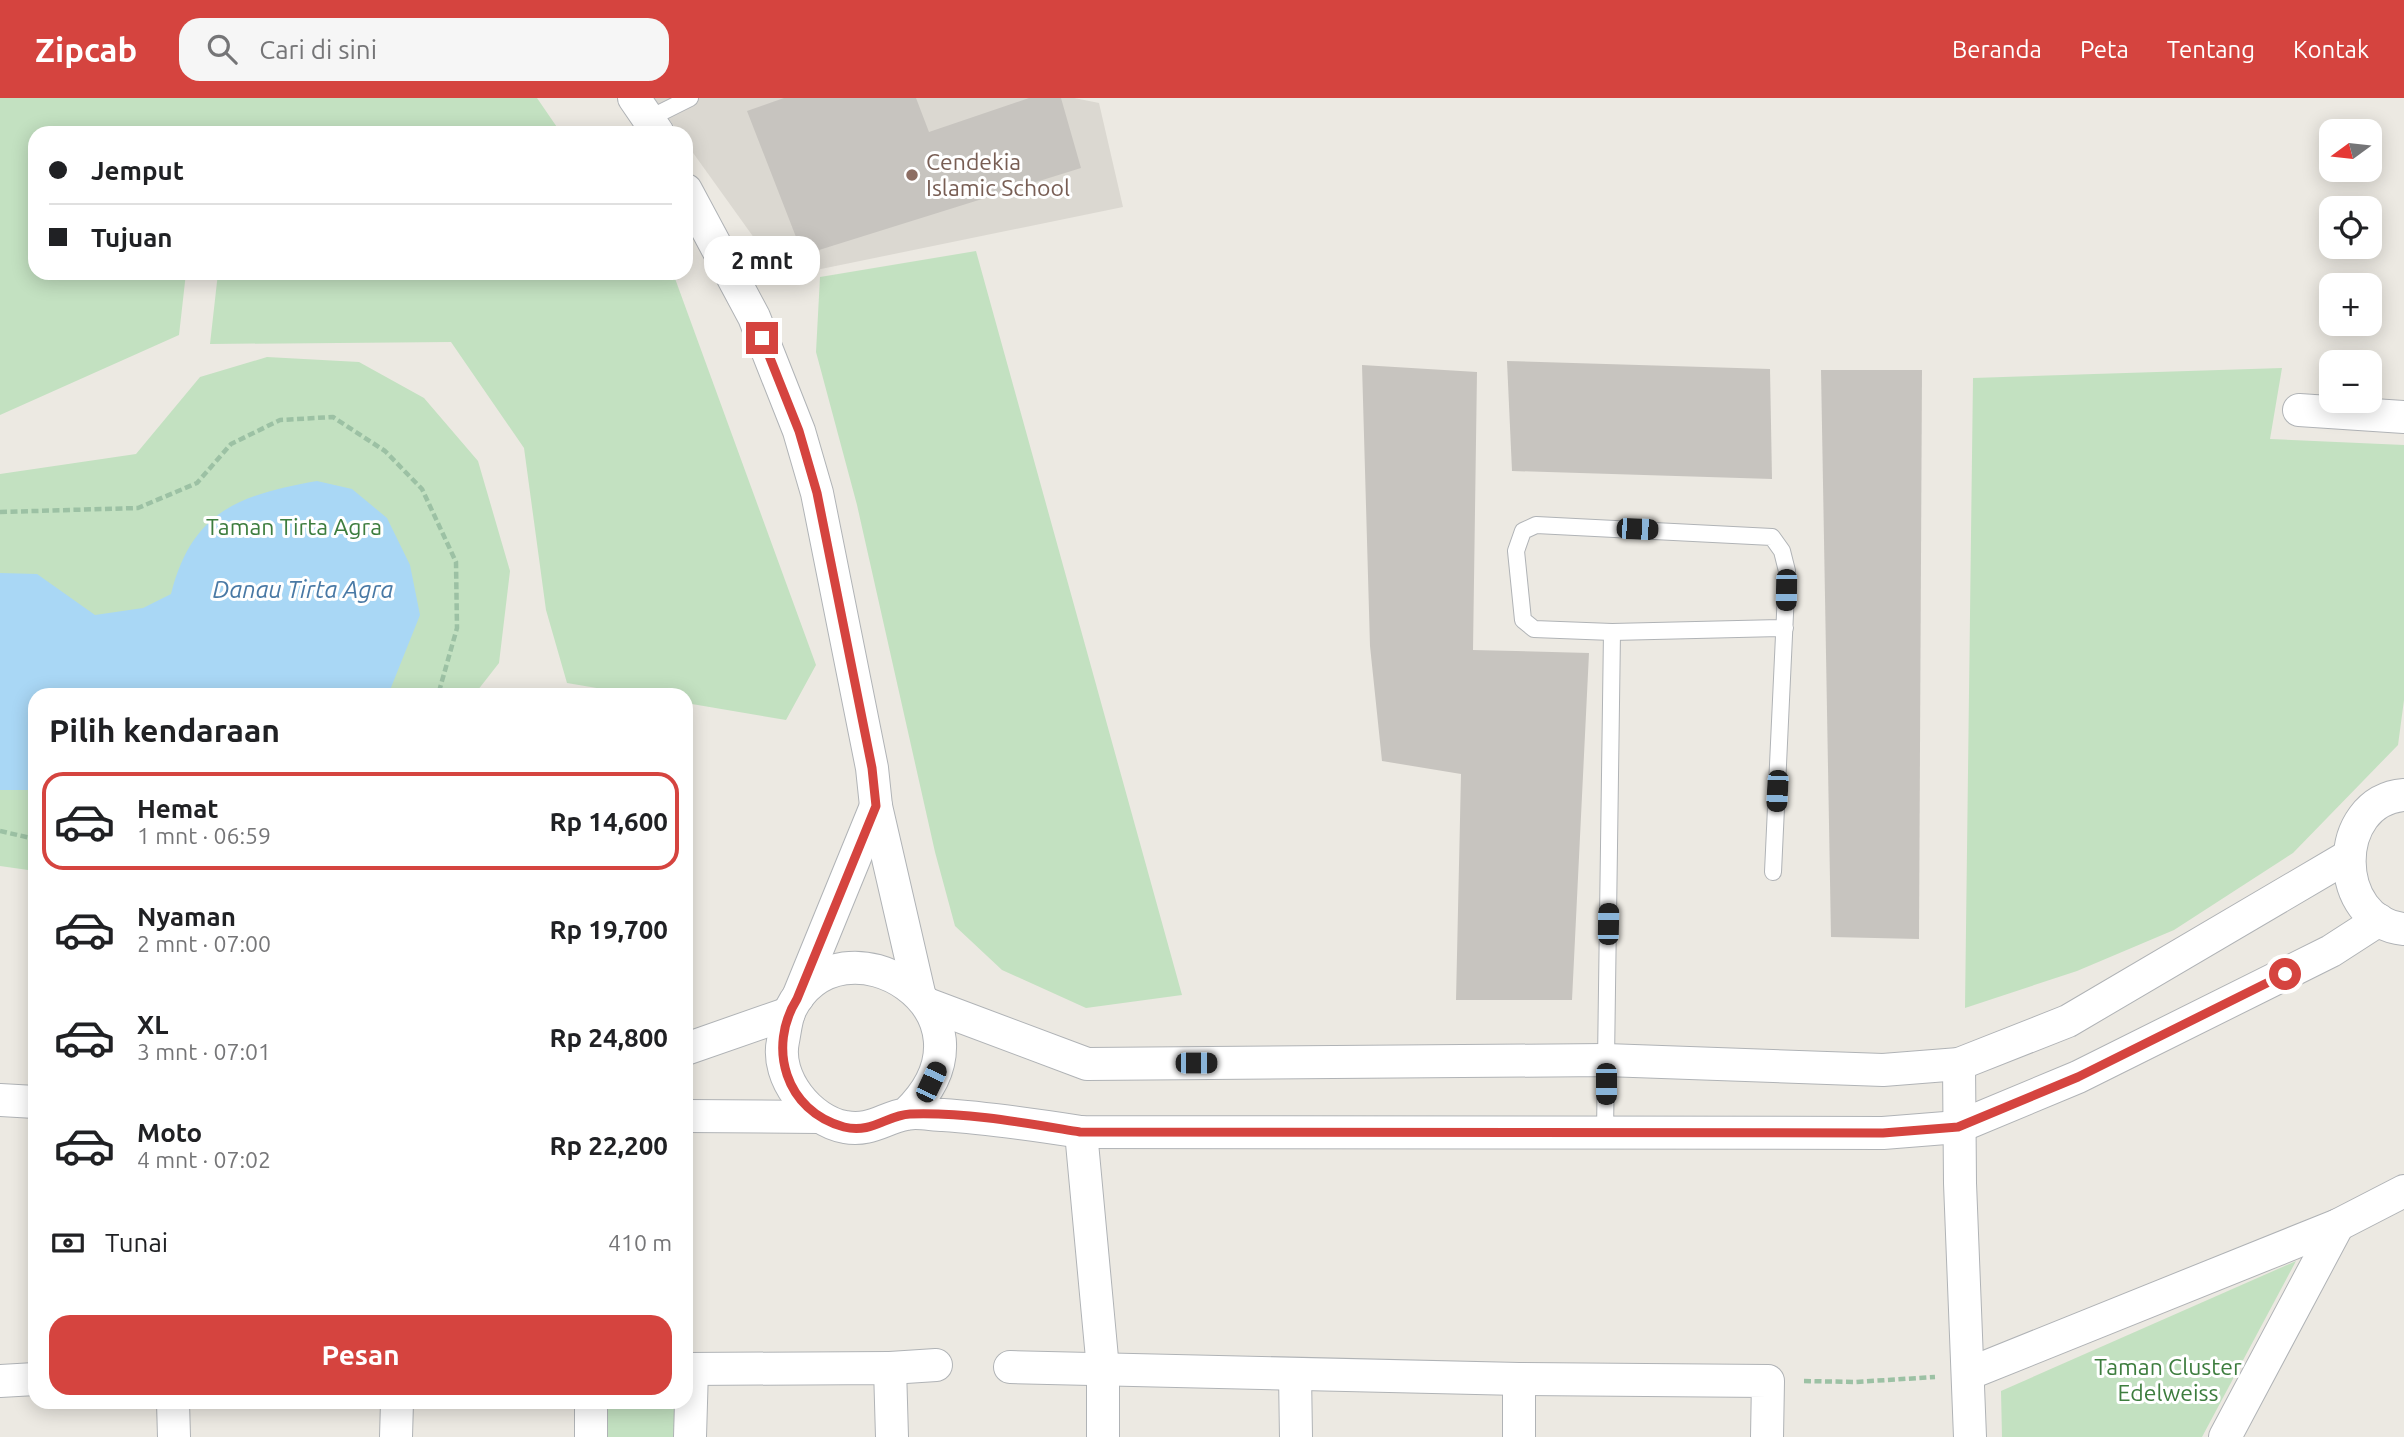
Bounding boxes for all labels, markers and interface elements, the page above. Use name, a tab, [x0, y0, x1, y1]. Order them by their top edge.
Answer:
search box	[179, 18, 669, 81]
icon: search	[203, 30, 241, 68]
text: Zipcab	[35, 31, 137, 68]
text: Cari di sini	[259, 35, 377, 64]
text: Beranda	[1952, 36, 2042, 63]
text: Peta	[2080, 36, 2129, 63]
text: Tentang	[2167, 36, 2255, 63]
text: Kontak	[2293, 36, 2369, 63]
north arrow	[2319, 119, 2382, 182]
map controls	[2319, 119, 2382, 413]
place label: Cendekia Islamic School	[926, 149, 1070, 200]
text: Jemput	[91, 156, 184, 185]
marker: Cendekia Islamic School	[904, 167, 920, 183]
button: locate	[2319, 196, 2382, 259]
text: Tujuan	[91, 223, 172, 252]
callout: 2 mnt	[704, 236, 820, 286]
text: 2 mnt	[731, 248, 793, 273]
button: +	[2319, 273, 2382, 336]
route end	[746, 322, 778, 354]
button: −	[2319, 350, 2382, 413]
park label: Taman Tirta Agra	[206, 514, 382, 539]
car	[1616, 518, 1659, 540]
car	[1776, 569, 1797, 611]
water label: Danau Tirta Agra	[213, 576, 393, 603]
text: Pilih kendaraan	[49, 712, 280, 748]
car	[1766, 769, 1789, 813]
icon: car	[53, 790, 116, 853]
text: Hemat	[137, 794, 219, 823]
text: Rp 14,600	[549, 807, 668, 836]
text: 1 mnt · 06:59	[137, 823, 271, 848]
icon: car	[53, 898, 116, 961]
text: Nyaman	[137, 902, 236, 931]
car	[1598, 903, 1619, 945]
text: Rp 19,700	[549, 915, 668, 944]
text: 2 mnt · 07:00	[137, 931, 271, 956]
route start	[2269, 958, 2301, 990]
icon: car	[53, 1006, 116, 1069]
text: XL	[137, 1010, 168, 1039]
text: Rp 24,800	[549, 1023, 668, 1052]
text: 3 mnt · 07:01	[137, 1039, 271, 1064]
car	[1176, 1053, 1218, 1074]
car	[913, 1059, 950, 1105]
car	[1596, 1063, 1617, 1105]
icon: car	[53, 1114, 116, 1177]
text: Moto	[137, 1118, 202, 1147]
text: Rp 22,200	[549, 1131, 668, 1160]
text: 4 mnt · 07:02	[137, 1147, 271, 1172]
icon: cash	[49, 1224, 87, 1262]
text: Tunai	[105, 1228, 168, 1257]
text: 410 m	[608, 1230, 672, 1255]
button: Pesan	[49, 1315, 672, 1395]
park label: Taman Cluster Edelweiss	[2094, 1354, 2242, 1405]

